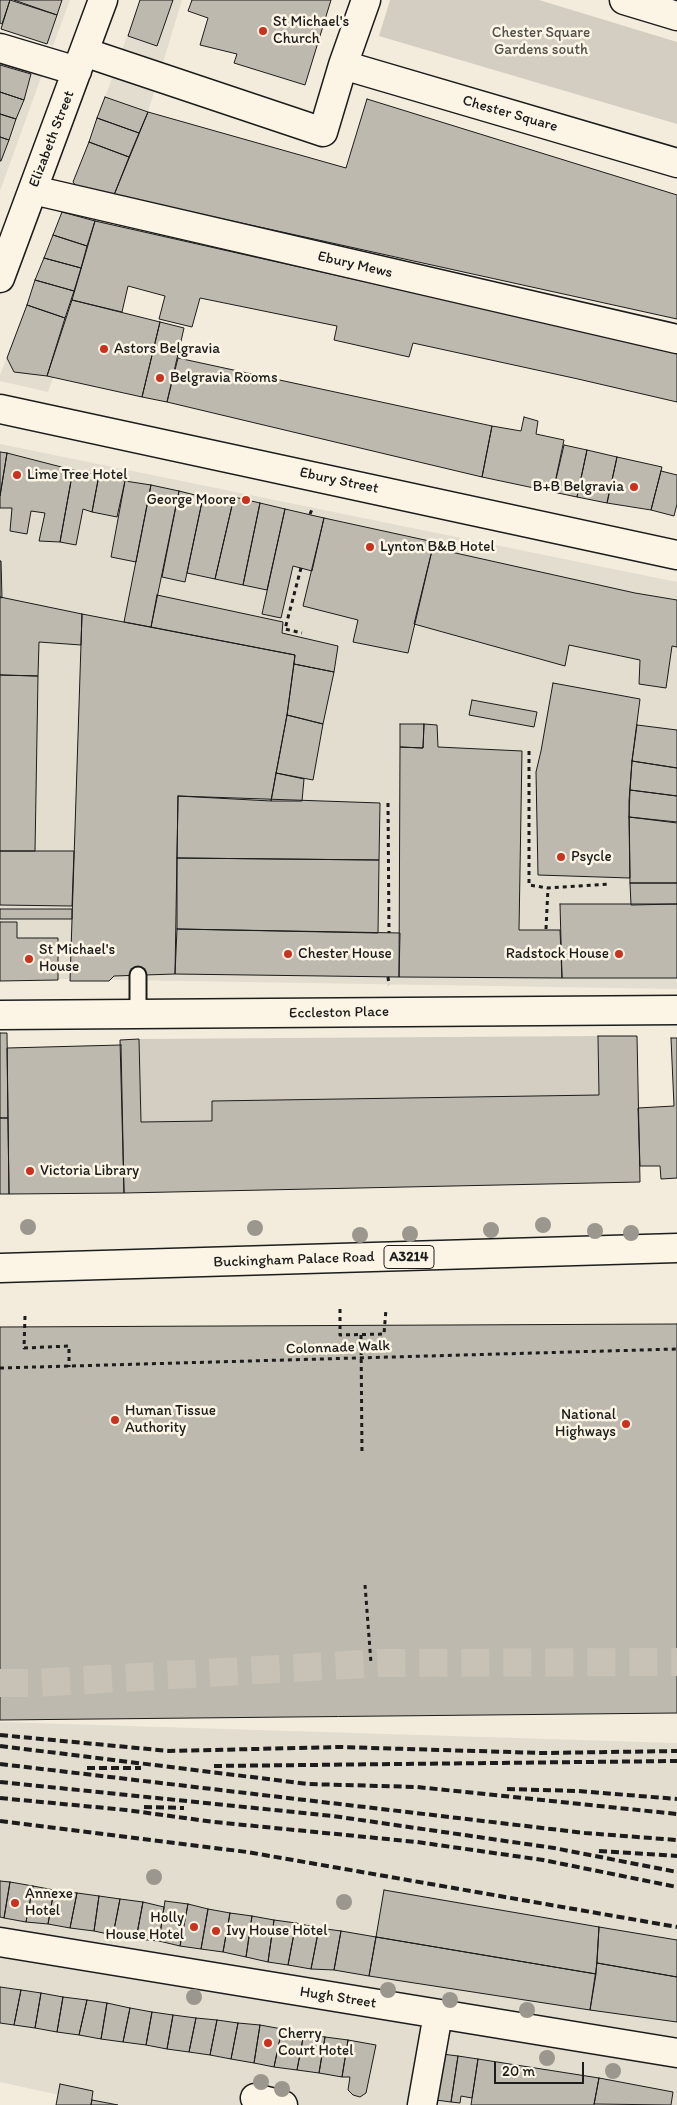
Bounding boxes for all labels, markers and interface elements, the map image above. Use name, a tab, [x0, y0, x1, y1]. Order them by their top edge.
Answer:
place label: St Michael's Church	[273, 13, 349, 48]
park label: Chester Square Gardens south	[492, 24, 590, 59]
marker: St Michael's Church	[257, 25, 269, 37]
street label: Elizabeth Street	[25, 88, 79, 190]
street label: Chester Square	[460, 92, 560, 136]
street label: Ebury Mews	[316, 248, 394, 282]
place label: Astors Belgravia	[114, 340, 220, 358]
marker: Astors Belgravia	[98, 343, 110, 355]
place label: Belgravia Rooms	[170, 369, 278, 387]
marker: Belgravia Rooms	[154, 372, 166, 384]
street label: Ebury Street	[298, 464, 380, 498]
place label: Lime Tree Hotel	[27, 466, 127, 484]
marker: Lime Tree Hotel	[11, 469, 23, 481]
place label: B+B Belgravia	[533, 478, 624, 496]
marker: B+B Belgravia	[628, 481, 640, 493]
place label: George Moore	[146, 491, 236, 509]
marker: George Moore	[240, 494, 252, 506]
place label: Lynton B&B Hotel	[380, 538, 495, 556]
marker: Lynton B&B Hotel	[364, 541, 376, 553]
place label: Psycle	[571, 848, 612, 866]
marker: Psycle	[555, 851, 567, 863]
place label: St Michael's House	[39, 941, 115, 976]
place label: Chester House	[298, 945, 392, 963]
place label: Radstock House	[506, 945, 609, 963]
marker: Chester House	[282, 948, 294, 960]
marker: Radstock House	[613, 948, 625, 960]
marker: St Michael's House	[23, 953, 35, 965]
street label: Eccleston Place	[289, 1003, 389, 1023]
place label: Victoria Library	[40, 1162, 139, 1180]
marker: Victoria Library	[24, 1165, 36, 1177]
road number: A3214	[384, 1246, 434, 1268]
street label: Buckingham Palace Road	[213, 1248, 375, 1272]
street label: Colonnade Walk	[286, 1337, 390, 1359]
place label: Human Tissue Authority	[125, 1402, 216, 1437]
place label: National Highways	[555, 1406, 616, 1441]
marker: Human Tissue Authority	[109, 1414, 121, 1426]
marker: National Highways	[620, 1418, 632, 1430]
place label: Annexe Hotel	[25, 1885, 73, 1920]
marker: Annexe Hotel	[9, 1897, 21, 1909]
place label: Holly House Hotel	[105, 1909, 184, 1944]
marker: Holly House Hotel	[188, 1921, 200, 1933]
place label: Ivy House Hotel	[226, 1922, 327, 1940]
marker: Ivy House Hotel	[210, 1925, 222, 1937]
street label: Hugh Street	[299, 1983, 377, 2013]
place label: Cherry Court Hotel	[278, 2025, 353, 2060]
marker: Cherry Court Hotel	[262, 2037, 274, 2049]
scale bar	[497, 2052, 587, 2084]
text: 20 m	[502, 2062, 535, 2080]

